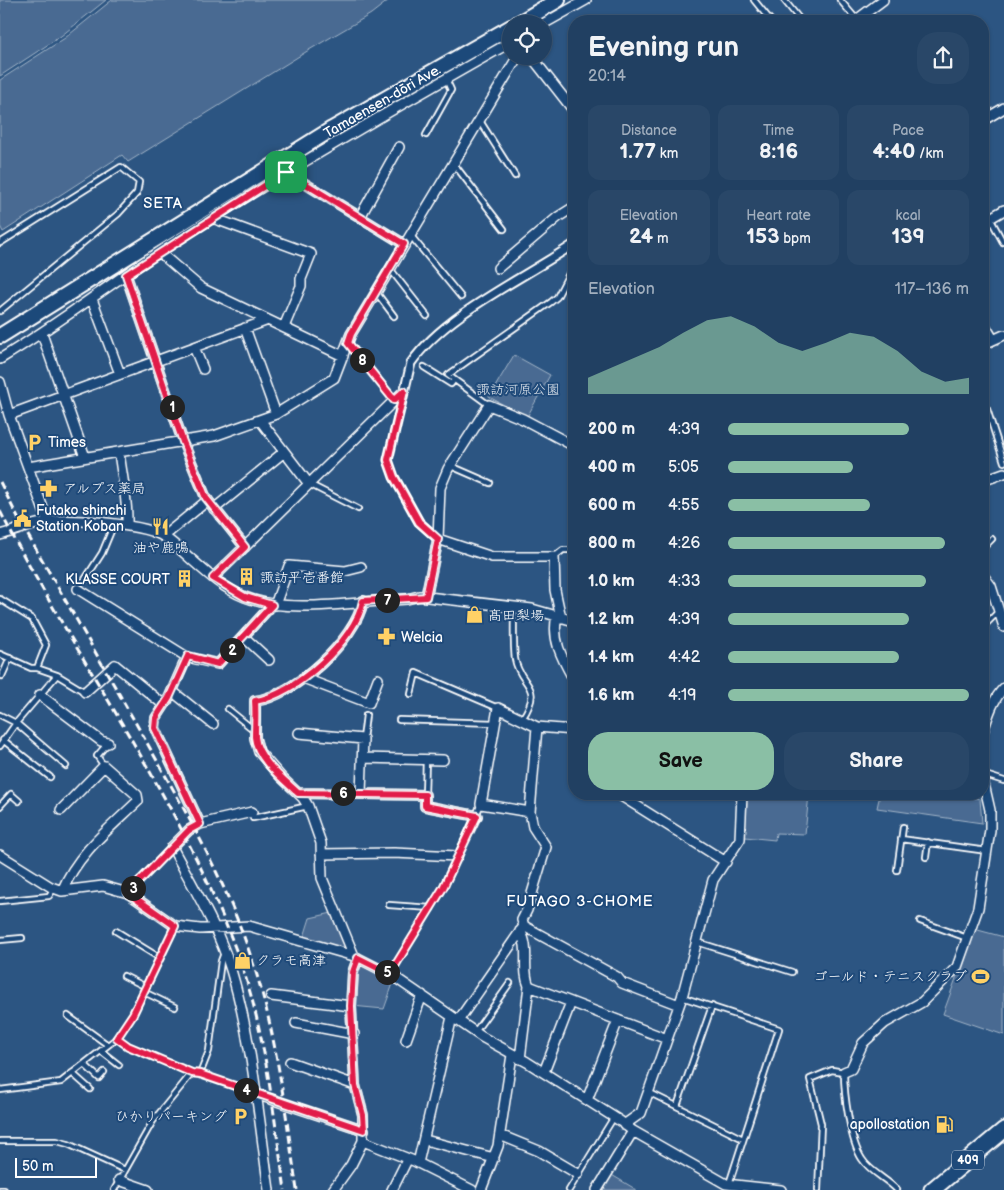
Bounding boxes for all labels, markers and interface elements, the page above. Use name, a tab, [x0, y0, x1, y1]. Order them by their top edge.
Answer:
map controls	[502, 15, 552, 65]
button: locate	[502, 15, 552, 65]
text: Evening run	[588, 31, 739, 64]
button: share	[917, 32, 969, 84]
street label: Tamaensen-dōri Ave.	[321, 61, 444, 142]
text: 20:14	[588, 67, 626, 86]
text: Distance	[621, 122, 677, 139]
text: Time	[763, 122, 794, 139]
text: Pace	[892, 122, 924, 139]
text: 1.77	[619, 139, 656, 164]
text: 8:16	[759, 139, 798, 164]
text: 4:40	[872, 139, 915, 164]
text: km	[656, 145, 678, 162]
text: /km	[915, 145, 944, 162]
pin	[265, 151, 307, 193]
icon: arrive	[272, 158, 300, 186]
district label: SETA	[143, 194, 183, 213]
text: Elevation	[620, 207, 678, 224]
text: Heart rate	[746, 207, 811, 224]
text: kcal	[896, 207, 921, 224]
text: 24	[629, 224, 653, 249]
text: 153	[746, 224, 779, 249]
text: 139	[891, 224, 925, 249]
text: m	[653, 230, 669, 247]
text: bpm	[779, 230, 811, 247]
text: Elevation	[588, 280, 655, 299]
text: 117–136 m	[895, 280, 969, 299]
pin: 8	[350, 348, 374, 372]
text: 8	[358, 352, 367, 369]
park label: 諏訪河原公園	[476, 381, 560, 398]
pin: 1	[160, 394, 184, 420]
text: 1	[170, 399, 175, 416]
text: 200 m	[588, 420, 635, 439]
text: 4:39	[668, 420, 700, 439]
parking icon: Times	[24, 432, 44, 452]
place label: Times	[48, 434, 86, 451]
text: 400 m	[588, 458, 635, 477]
text: 5:05	[668, 458, 699, 477]
pharmacy icon: アルプス薬局	[39, 478, 59, 498]
place label: アルプス薬局	[63, 480, 146, 497]
text: 600 m	[588, 496, 636, 515]
text: 4:55	[668, 496, 699, 515]
place label: Futako shinchi Station Koban	[36, 502, 126, 535]
public building icon: Futako shinchi Station Koban	[12, 508, 32, 528]
restaurant icon: 油や鹿鳴	[151, 517, 171, 537]
text: 800 m	[588, 534, 636, 553]
text: 4:26	[668, 534, 700, 553]
place label: 油や鹿鳴	[133, 539, 189, 556]
building icon: 諏訪平壱番館	[236, 567, 256, 587]
building icon: KLASSE COURT	[174, 569, 194, 589]
place label: 諏訪平壱番館	[260, 569, 344, 586]
place label: KLASSE COURT	[65, 571, 171, 588]
text: 1.0 km	[588, 572, 635, 591]
text: 4:33	[668, 572, 701, 591]
pin: 7	[374, 588, 400, 612]
text: 7	[384, 592, 391, 609]
shop icon: 髙田梨場	[464, 605, 484, 625]
place label: 髙田梨場	[488, 607, 544, 624]
text: 1.2 km	[588, 610, 634, 629]
text: 4:39	[668, 610, 700, 629]
pharmacy icon: Welcia	[377, 627, 397, 647]
place label: Welcia	[401, 629, 443, 646]
pin: 2	[220, 638, 244, 662]
text: 2	[228, 642, 237, 659]
text: 1.4 km	[588, 648, 634, 667]
text: 4:42	[668, 648, 700, 667]
text: 1.6 km	[588, 686, 634, 705]
text: 4:19	[668, 686, 696, 705]
button: Save	[588, 732, 774, 790]
button: Share	[784, 732, 969, 790]
pin: 6	[330, 780, 356, 806]
text: 6	[339, 785, 348, 802]
pin: 3	[120, 876, 146, 900]
text: 3	[129, 880, 138, 897]
district label: FUTAGO 3-CHOME	[506, 892, 654, 911]
shop icon: クラモ高津	[232, 950, 252, 970]
place label: クラモ高津	[256, 952, 326, 969]
pin: 5	[374, 960, 400, 984]
text: 5	[383, 964, 392, 981]
sports icon: ゴールド・テニスクラブ	[971, 966, 991, 986]
place label: ゴールド・テニスクラブ	[814, 968, 967, 985]
pin: 4	[234, 1078, 258, 1102]
text: 4	[242, 1082, 251, 1099]
parking icon: ひかりパーキング	[231, 1106, 251, 1126]
place label: ひかりパーキング	[115, 1108, 227, 1125]
fuel station icon: apollostation	[934, 1114, 954, 1134]
place label: apollostation	[850, 1116, 930, 1133]
road number: 409	[952, 1150, 984, 1170]
scale bar	[15, 1155, 98, 1178]
text: 50 m	[22, 1158, 54, 1175]

